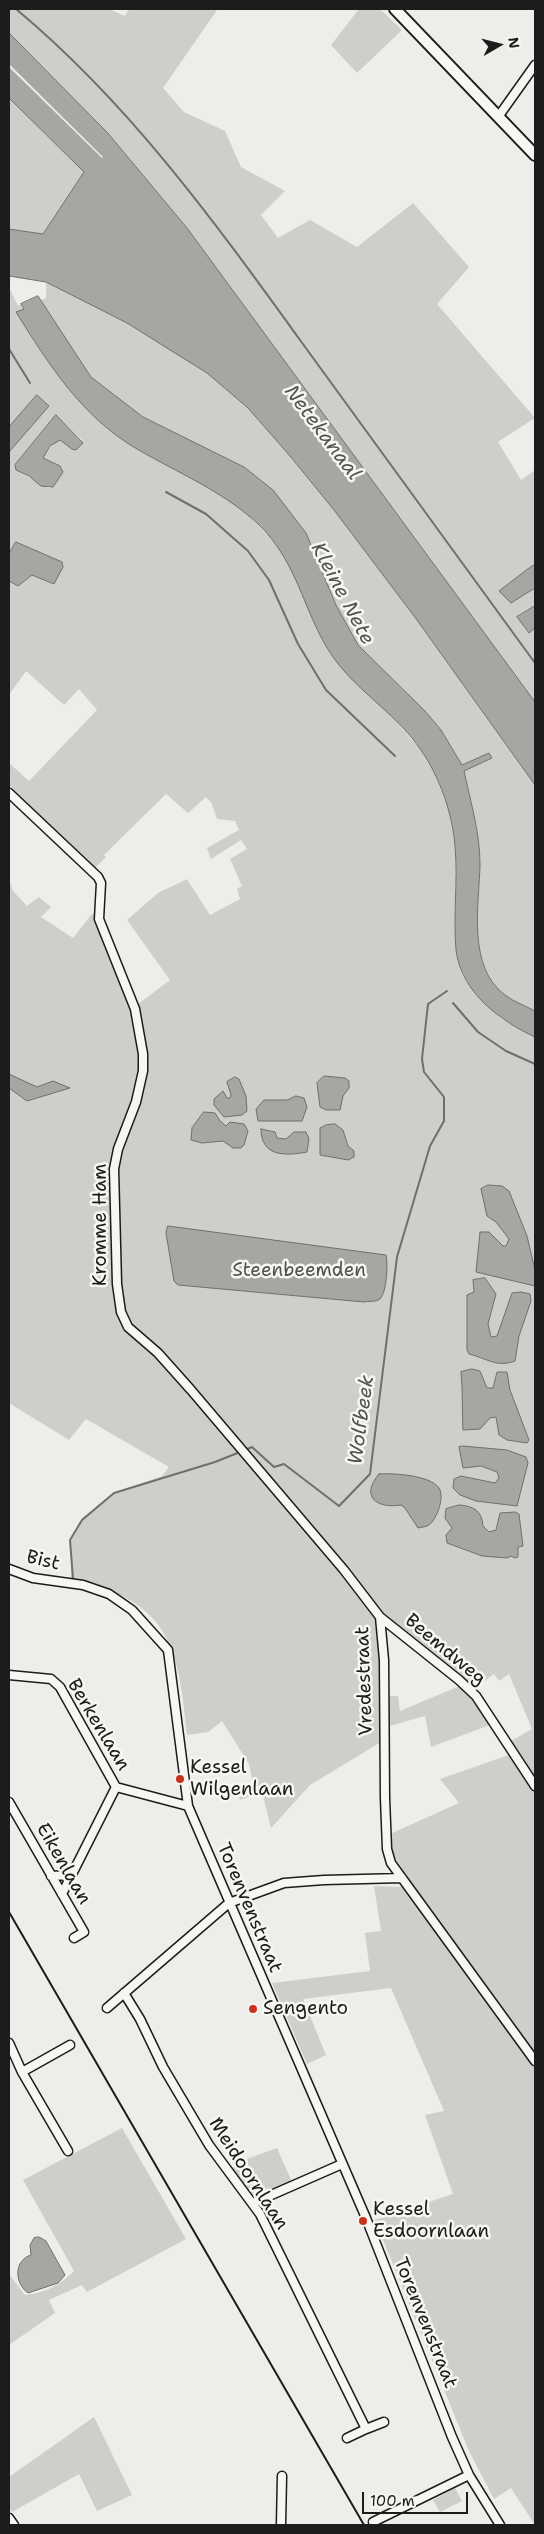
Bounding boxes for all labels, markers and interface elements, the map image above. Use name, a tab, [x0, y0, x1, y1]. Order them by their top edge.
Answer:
north arrow	[474, 20, 524, 70]
text: N	[504, 36, 524, 50]
water label: Netekanaal	[278, 381, 366, 485]
water label: Kleine Nete	[305, 539, 379, 649]
street label: Kromme Ham	[90, 1164, 112, 1286]
park label: Steenbeemden	[232, 1260, 366, 1282]
water label: Wolfbeek	[344, 1374, 380, 1466]
street label: Bist	[24, 1546, 62, 1576]
street label: Beemdweg	[400, 1610, 490, 1690]
street label: Vredestraat	[352, 1626, 378, 1736]
street label: Berkenlaan	[62, 1675, 134, 1775]
place label: Kessel Wilgenlaan	[190, 1757, 293, 1801]
marker: Kessel Wilgenlaan	[174, 1773, 186, 1785]
street label: Eikenlaan	[31, 1819, 95, 1909]
street label: Torenvenstraat	[211, 1840, 287, 1976]
place label: Sengento	[263, 1998, 348, 2020]
marker: Sengento	[247, 2003, 259, 2015]
street label: Meidoornlaan	[203, 2114, 293, 2234]
place label: Kessel Esdoornlaan	[373, 2199, 489, 2243]
marker: Kessel Esdoornlaan	[357, 2215, 369, 2227]
street label: Torenvenstraat	[388, 2254, 462, 2392]
scale bar	[364, 2482, 470, 2514]
text: 100 m	[370, 2491, 415, 2511]

